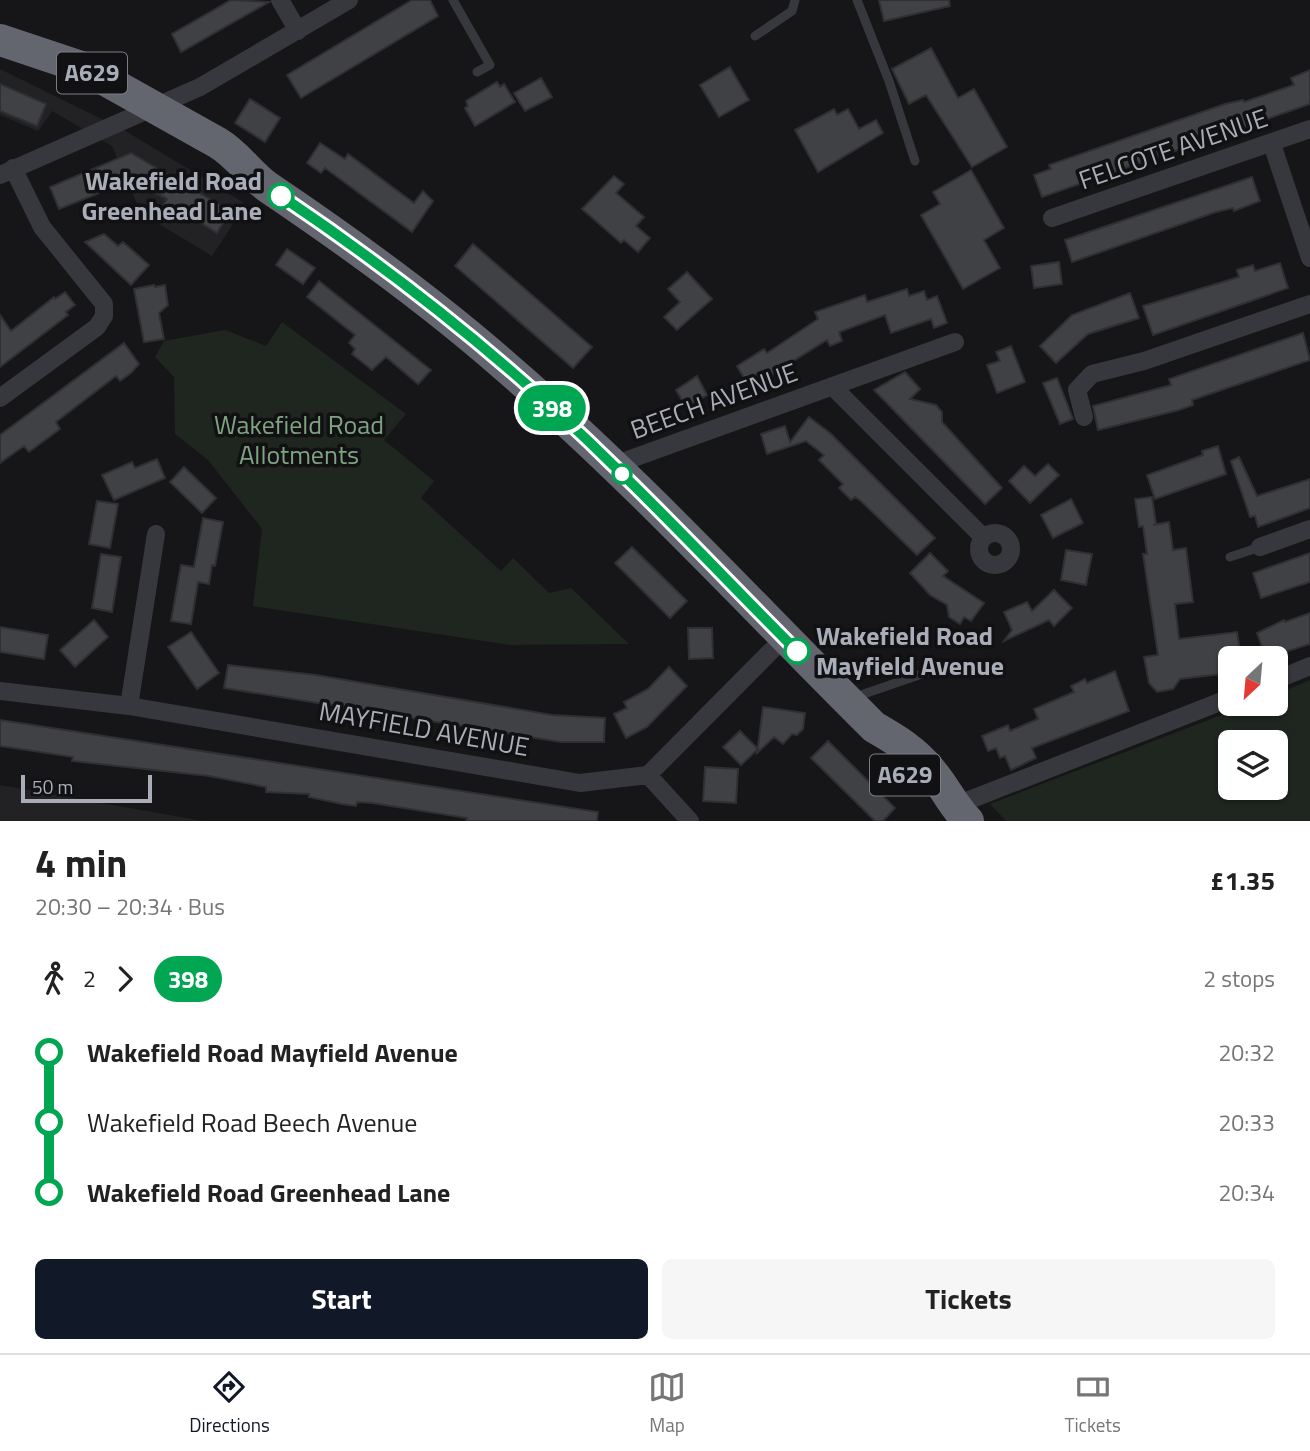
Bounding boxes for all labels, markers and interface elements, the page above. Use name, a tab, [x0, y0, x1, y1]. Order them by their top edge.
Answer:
road number: A629	[57, 52, 127, 94]
street label: FELCOTE AVENUE	[1073, 98, 1272, 199]
place label: Wakefield Road Greenhead Lane	[81, 161, 262, 230]
marker: Wakefield Road Greenhead Lane	[268, 183, 294, 209]
street label: BEECH AVENUE	[625, 352, 803, 449]
line badge: 398	[512, 385, 592, 431]
text: 398	[532, 390, 572, 426]
park label: Wakefield Road Allotments	[214, 405, 384, 474]
unlabelled marker	[612, 464, 632, 484]
place label: Wakefield Road Mayfield Avenue	[816, 616, 1004, 685]
marker: Wakefield Road Mayfield Avenue	[784, 638, 810, 664]
north arrow	[1218, 646, 1288, 716]
map controls	[1218, 646, 1288, 800]
street label: MAYFIELD AVENUE	[316, 691, 532, 766]
button: layers	[1218, 730, 1288, 800]
road number: A629	[870, 754, 940, 796]
scale bar	[21, 772, 152, 804]
text: 50 m	[32, 772, 73, 801]
text: 4 min	[35, 834, 127, 892]
text: £1.35	[1210, 861, 1275, 900]
text: 20:30 – 20:34 · Bus	[35, 889, 225, 924]
icon: walk	[35, 960, 73, 998]
icon: forward	[106, 960, 144, 998]
text: 2	[83, 961, 96, 996]
text: 398	[168, 961, 208, 997]
text: 2 stops	[1203, 961, 1275, 996]
text: Wakefield Road Mayfield Avenue	[87, 1033, 458, 1072]
text: 20:32	[1218, 1035, 1275, 1070]
text: Wakefield Road Beech Avenue	[87, 1103, 417, 1142]
text: 20:33	[1218, 1105, 1275, 1140]
text: Wakefield Road Greenhead Lane	[87, 1173, 450, 1212]
text: 20:34	[1218, 1175, 1275, 1210]
button: Start	[35, 1259, 648, 1339]
button: Tickets	[662, 1259, 1275, 1339]
tab: Directions	[189, 1368, 270, 1439]
tab: Map	[648, 1368, 686, 1439]
tab: Tickets	[1064, 1368, 1121, 1439]

